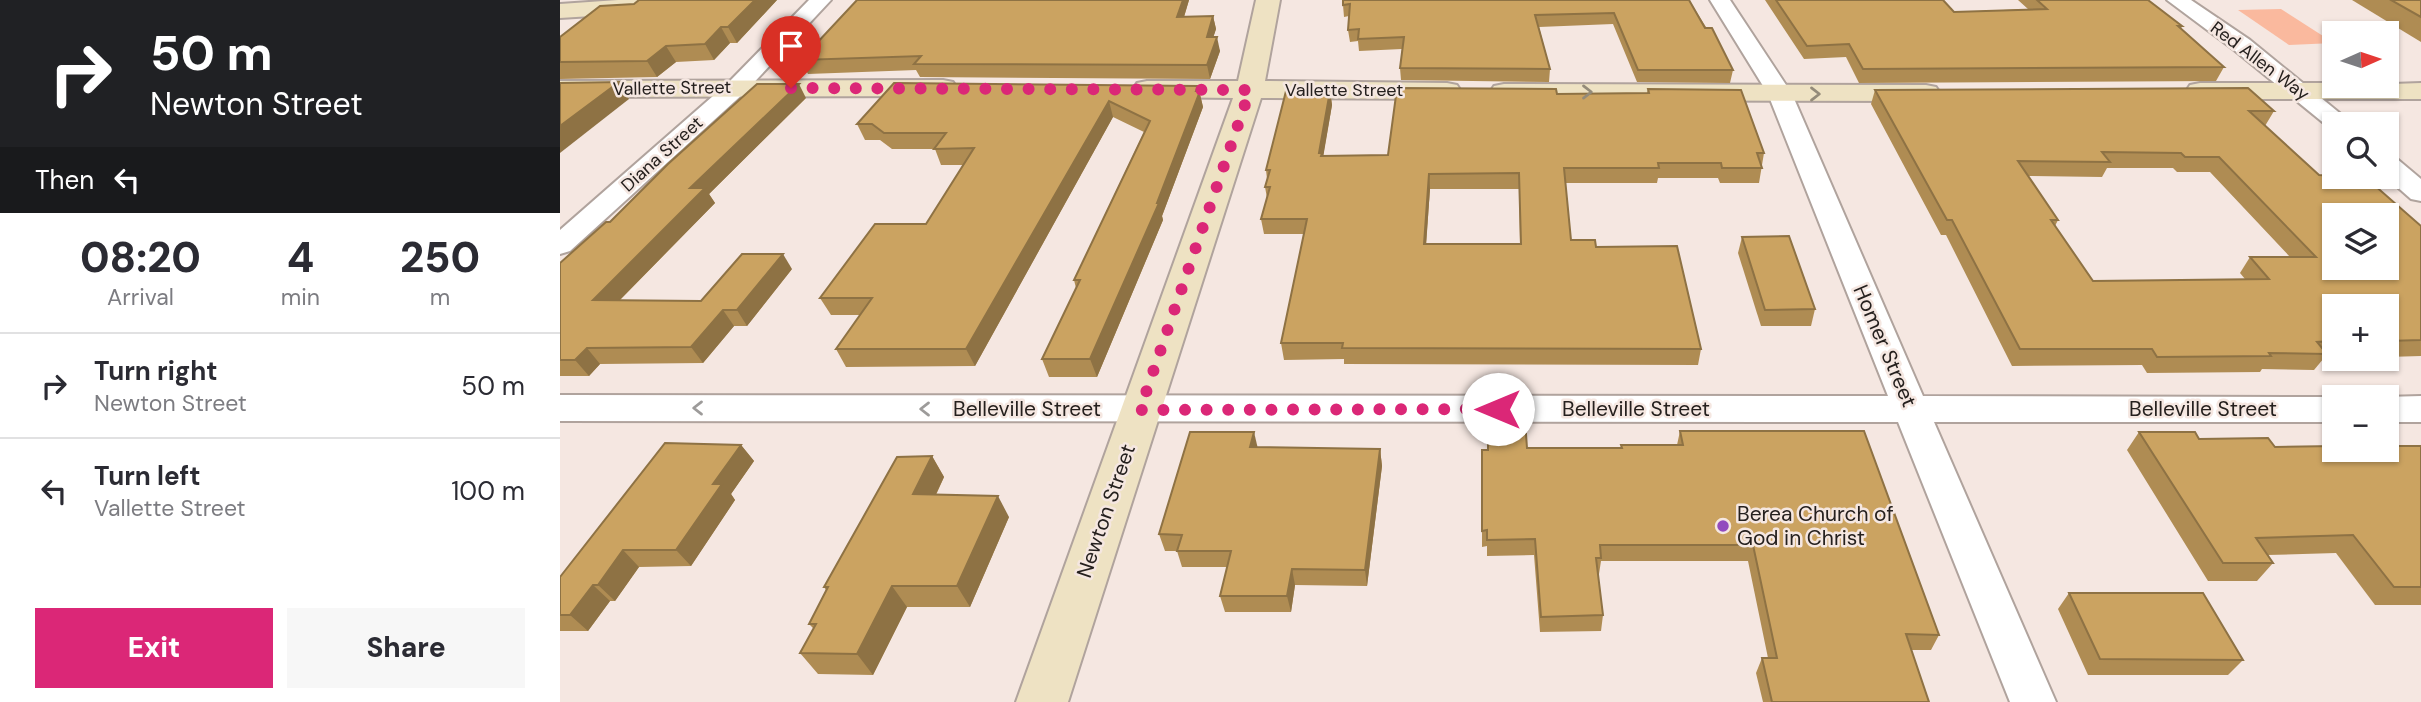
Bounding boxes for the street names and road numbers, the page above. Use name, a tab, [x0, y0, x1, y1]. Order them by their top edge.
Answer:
street label: Red Allen Way	[2206, 16, 2314, 106]
street label: Vallette Street	[612, 75, 732, 101]
street label: Vallette Street	[1285, 78, 1403, 102]
street label: Diana Street	[616, 111, 708, 197]
street label: Homer Street	[1847, 281, 1923, 411]
street label: Belleville Street	[953, 395, 1101, 423]
street label: Belleville Street	[1562, 395, 1710, 423]
street label: Belleville Street	[2129, 395, 2277, 423]
street label: Newton Street	[1070, 440, 1142, 582]

